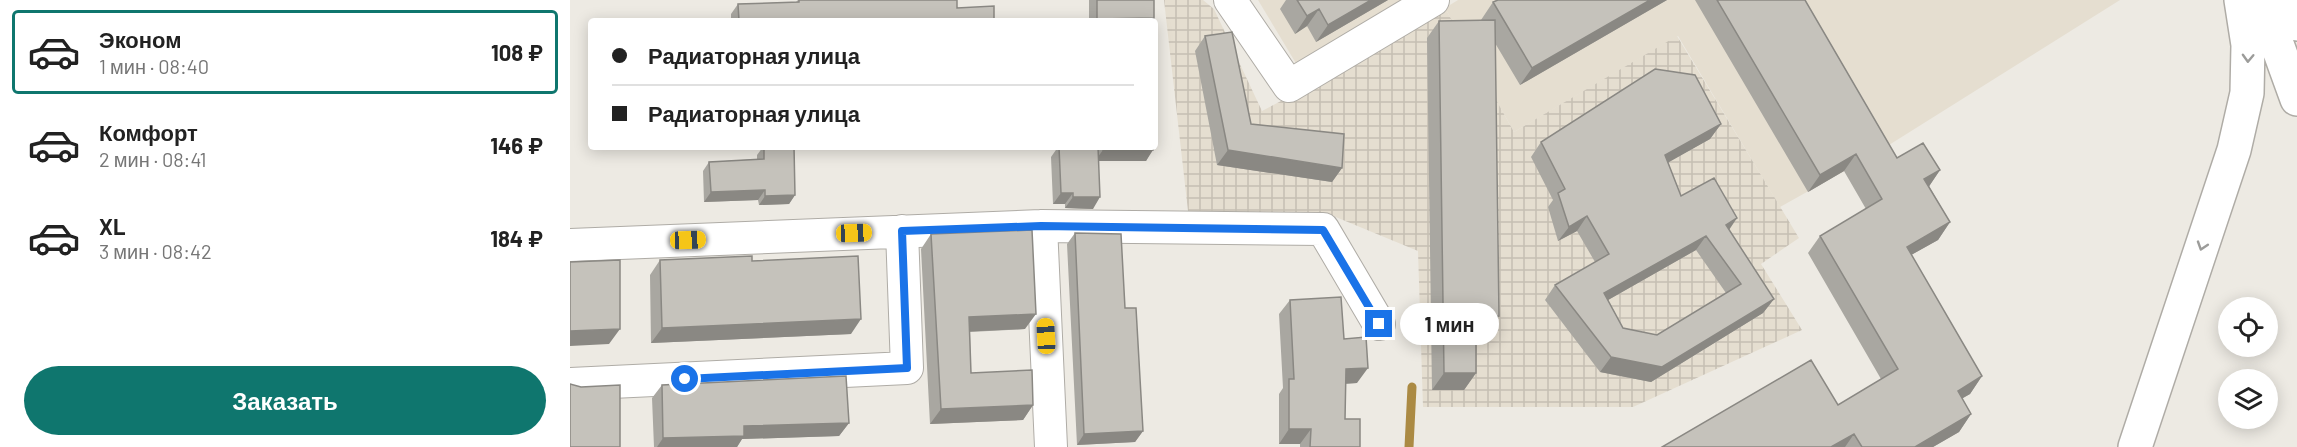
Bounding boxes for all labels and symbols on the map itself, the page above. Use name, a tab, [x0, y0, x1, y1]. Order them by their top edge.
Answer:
one-way arrow	[2241, 53, 2254, 62]
car	[836, 223, 872, 243]
car	[670, 230, 706, 250]
one-way arrow	[2197, 240, 2209, 251]
callout: 1 мин	[1400, 303, 1499, 345]
route end	[1365, 310, 1392, 337]
car	[1036, 318, 1056, 354]
route start	[671, 365, 698, 392]

